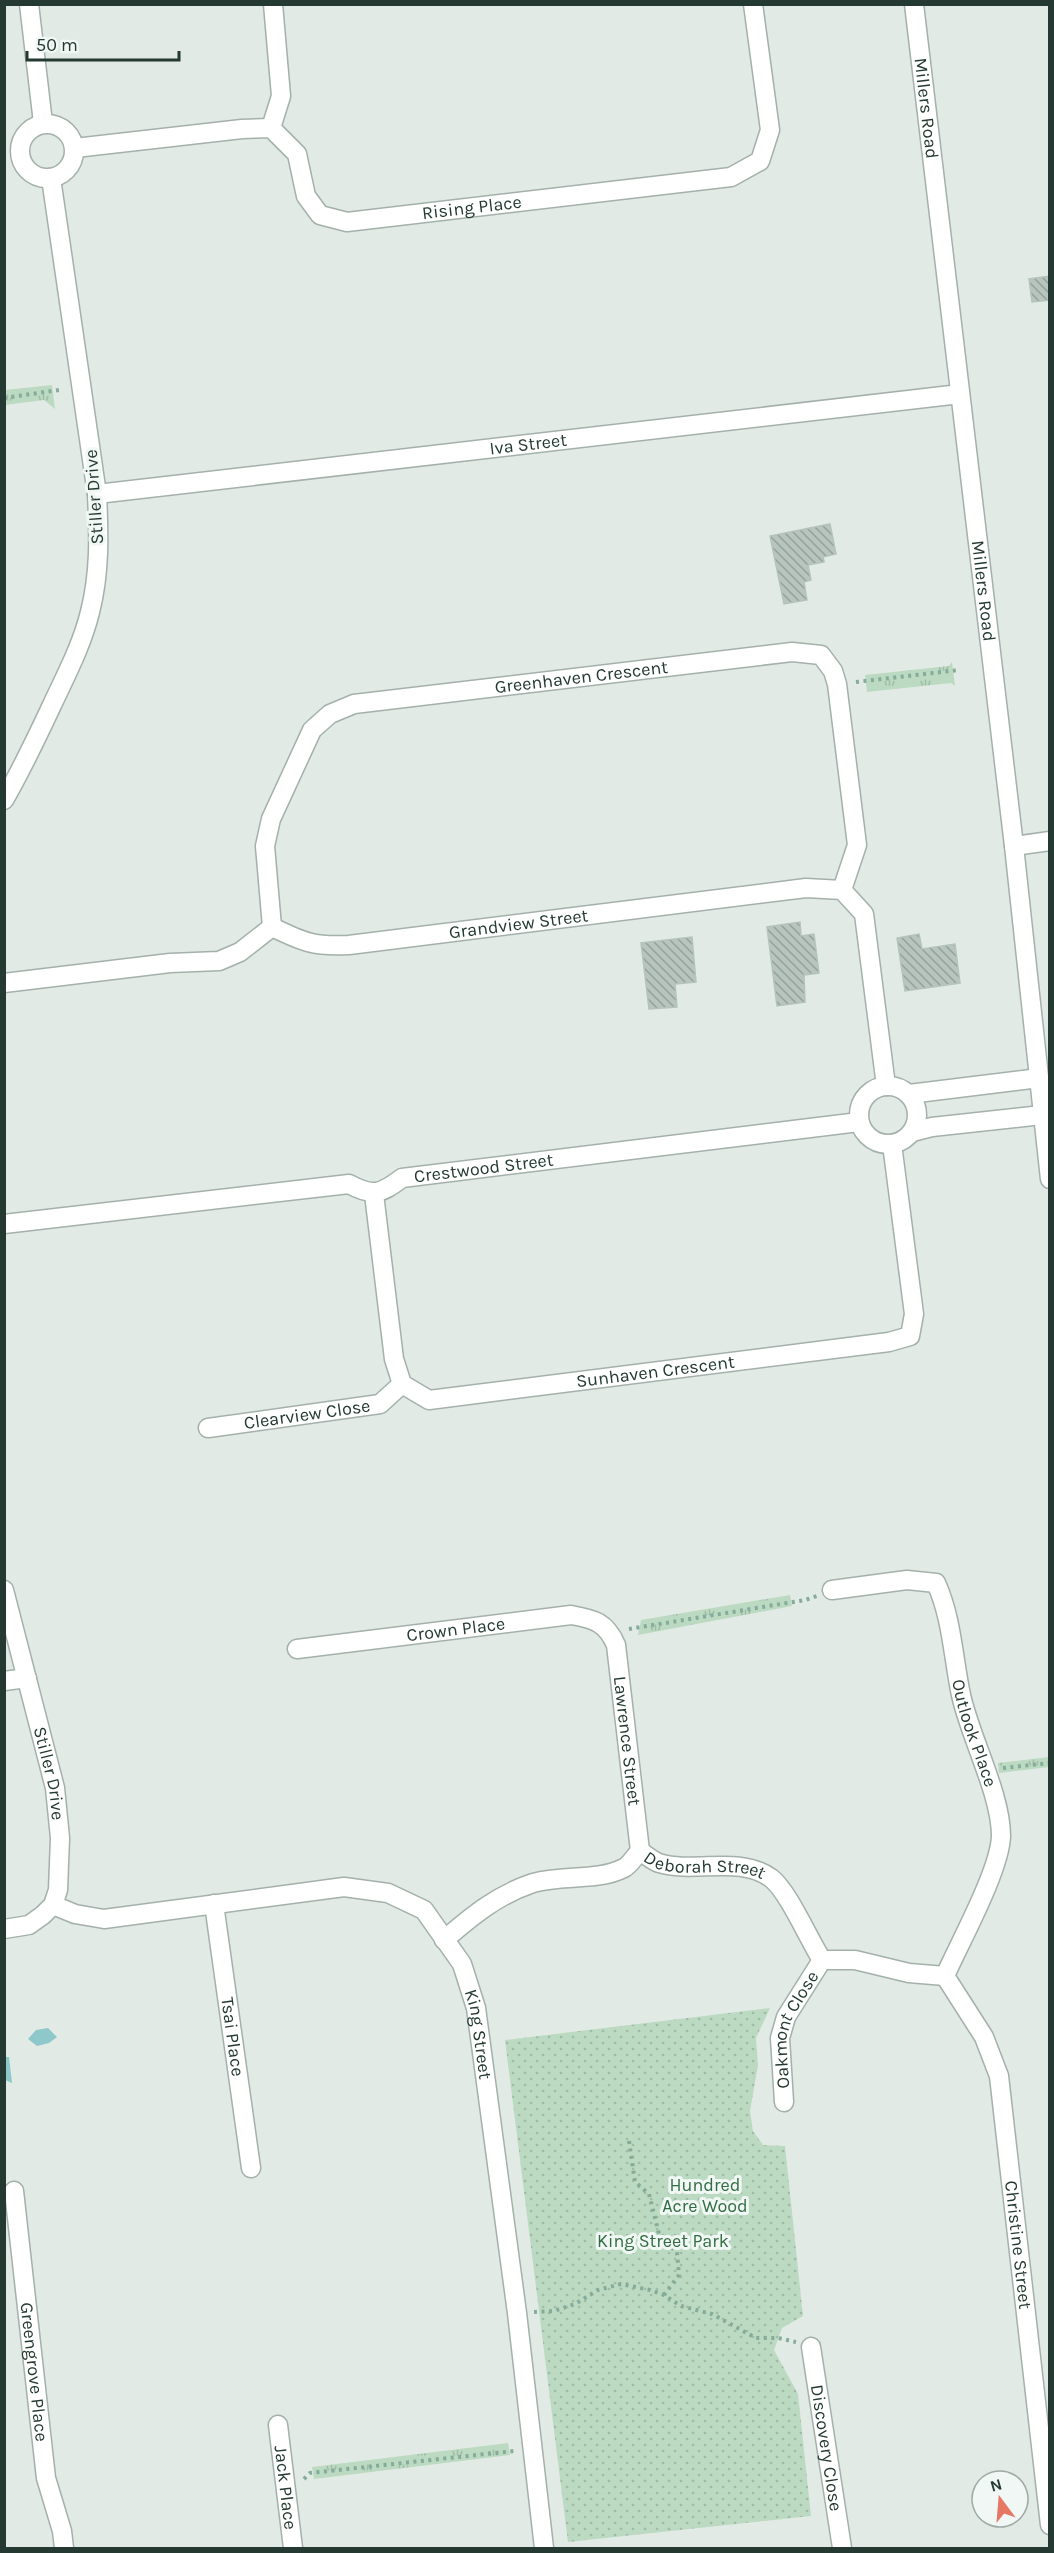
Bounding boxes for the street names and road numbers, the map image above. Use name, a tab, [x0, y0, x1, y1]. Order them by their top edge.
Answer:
street label: Millers Road	[909, 56, 943, 160]
street label: Rising Place	[421, 191, 523, 224]
street label: Iva Street	[488, 429, 568, 459]
street label: Stiller Drive	[80, 449, 108, 545]
street label: Millers Road	[967, 539, 1001, 643]
street label: Greenhaven Crescent	[494, 656, 669, 698]
street label: Grandview Street	[448, 904, 590, 943]
street label: Crestwood Street	[413, 1149, 555, 1187]
street label: Sunhaven Crescent	[575, 1351, 736, 1392]
street label: Clearview Close	[242, 1394, 372, 1434]
street label: Crown Place	[405, 1612, 506, 1646]
street label: Lawrence Street	[609, 1675, 646, 1807]
street label: Outlook Place	[947, 1677, 1002, 1790]
street label: Stiller Drive	[29, 1724, 69, 1821]
street label: Deborah Street	[640, 1846, 770, 1884]
street label: Oakmont Close	[769, 1967, 823, 2089]
street label: King Street	[460, 1986, 496, 2081]
street label: Tsai Place	[216, 1996, 249, 2078]
street label: Christine Street	[1000, 2179, 1036, 2310]
street label: Greengrove Place	[15, 2301, 53, 2443]
street label: Discovery Close	[806, 2383, 847, 2513]
street label: Jack Place	[270, 2444, 302, 2531]

